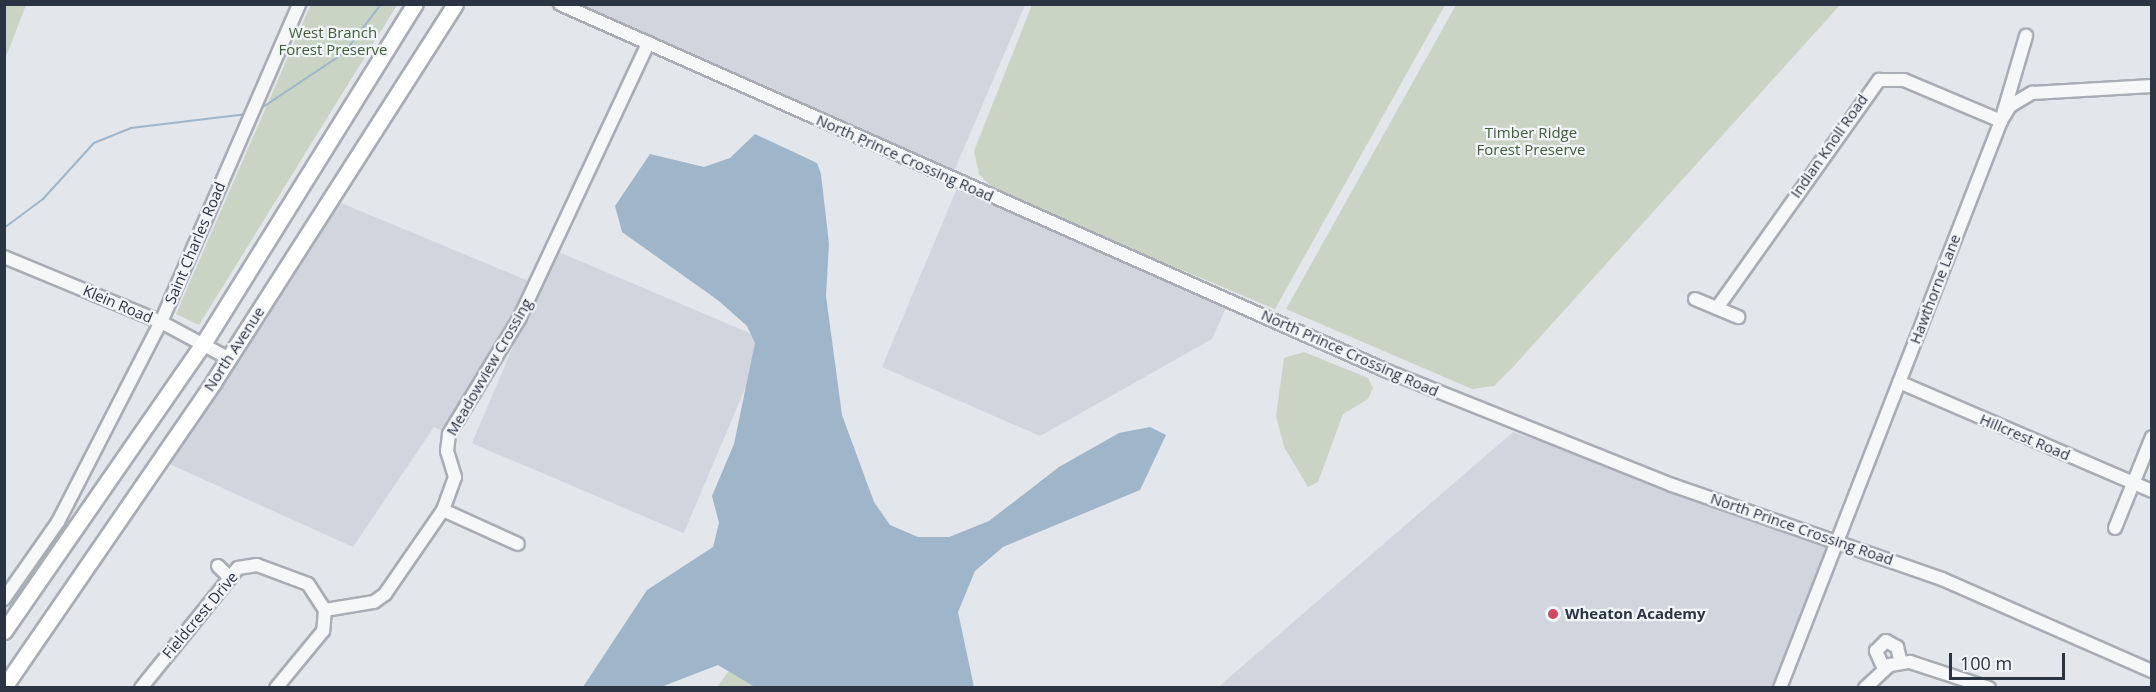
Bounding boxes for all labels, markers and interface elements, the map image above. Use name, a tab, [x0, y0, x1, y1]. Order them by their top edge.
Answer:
park label: West Branch Forest Preserve	[279, 23, 387, 58]
street label: Indian Knoll Road	[1787, 91, 1871, 201]
street label: North Prince Crossing Road	[814, 111, 996, 205]
park label: Timber Ridge Forest Preserve	[1477, 123, 1585, 158]
street label: Saint Charles Road	[161, 179, 229, 307]
street label: Hawthorne Lane	[1906, 232, 1964, 346]
street label: Klein Road	[80, 281, 156, 327]
street label: Meadowview Crossing	[442, 295, 536, 439]
street label: North Avenue	[200, 303, 268, 395]
street label: North Prince Crossing Road	[1259, 306, 1441, 400]
street label: Hillcrest Road	[1977, 410, 2073, 464]
street label: North Prince Crossing Road	[1708, 489, 1896, 569]
street label: Fieldcrest Drive	[158, 568, 242, 662]
place label: Wheaton Academy	[1565, 605, 1706, 623]
marker: Wheaton Academy	[1546, 607, 1560, 621]
scale bar	[1952, 641, 2068, 679]
text: 100 m	[1960, 651, 2012, 675]

